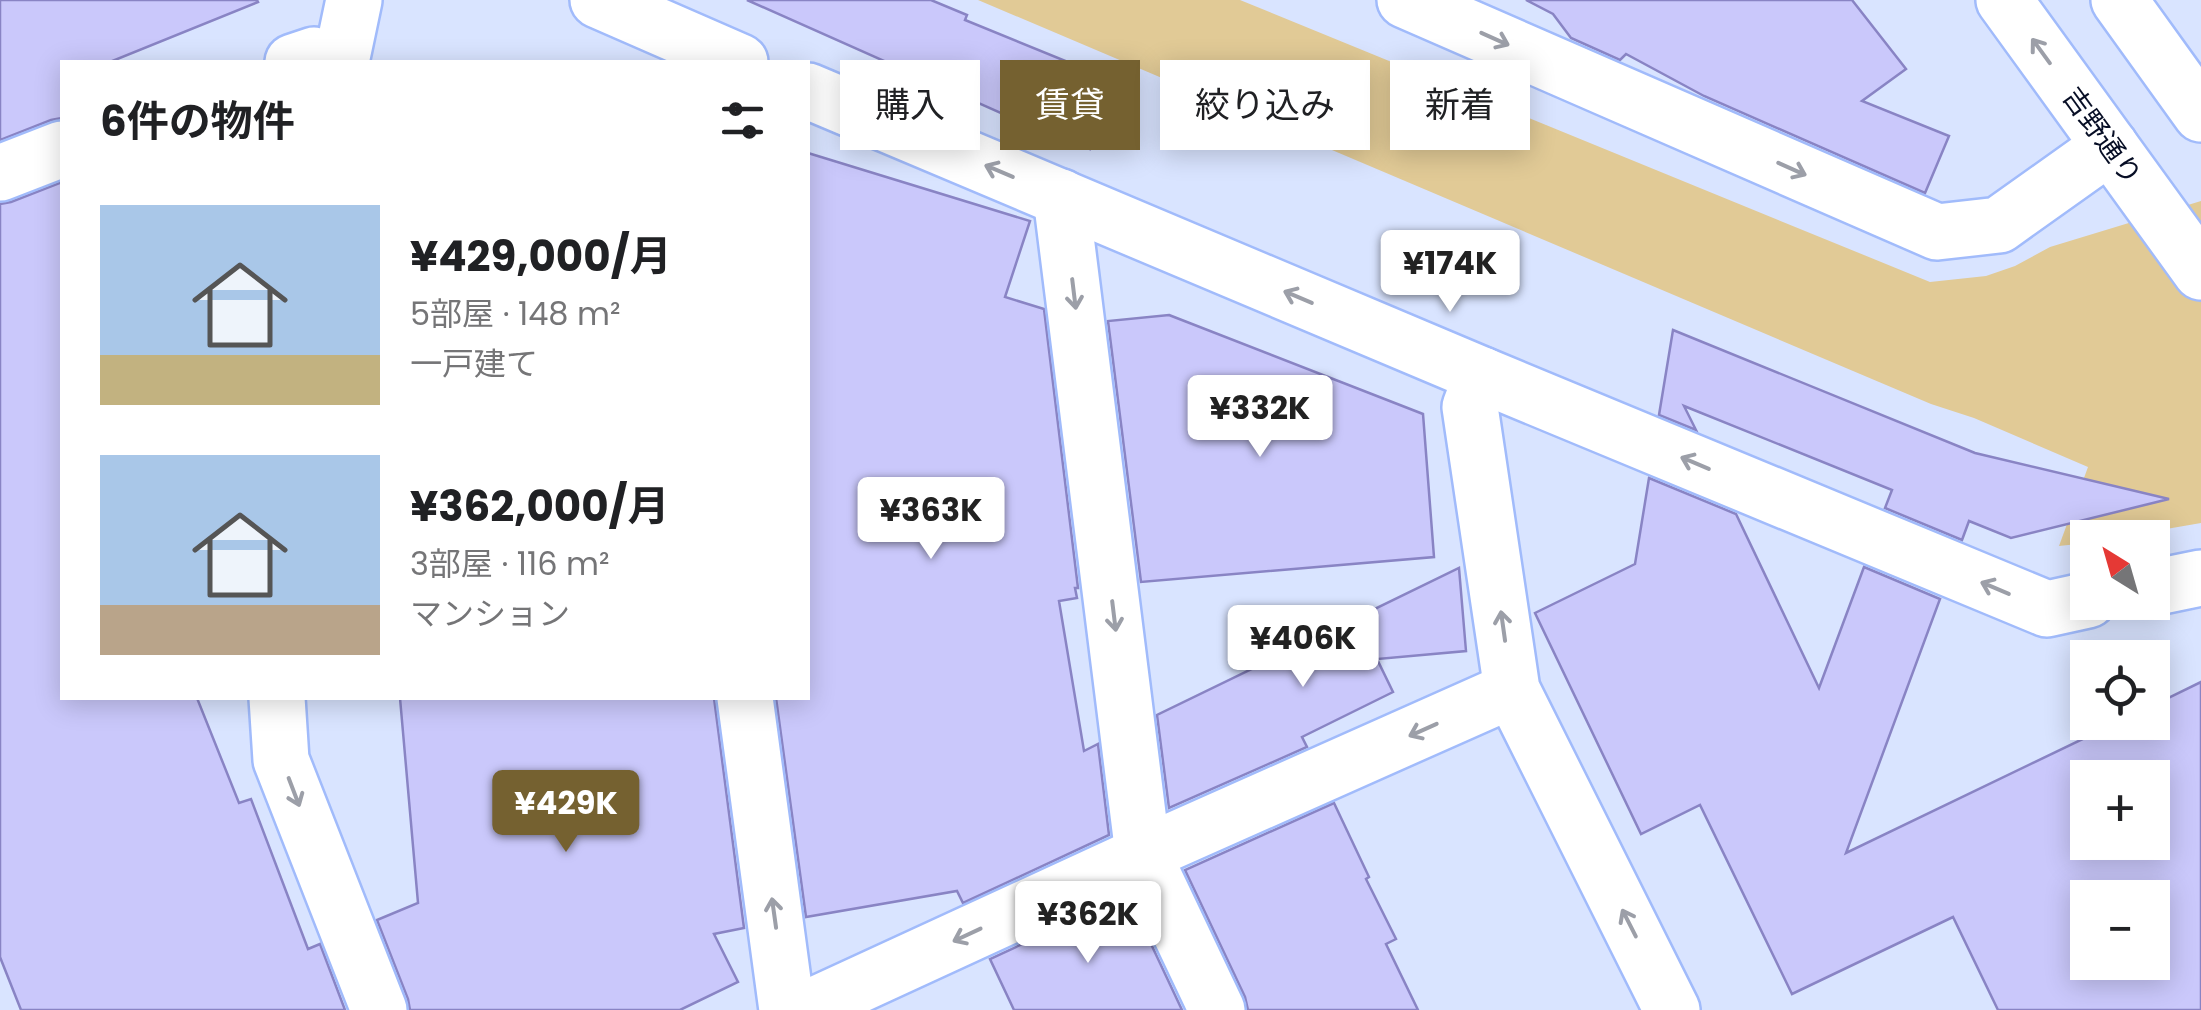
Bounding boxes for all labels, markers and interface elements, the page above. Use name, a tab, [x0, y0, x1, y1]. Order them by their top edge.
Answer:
one-way arrow	[1479, 31, 1510, 49]
one-way arrow	[2031, 38, 2052, 66]
chip: 購入	[840, 60, 980, 150]
chip: 賃貸	[1000, 60, 1140, 150]
chip: 絞り込み	[1160, 60, 1370, 150]
chip: 新着	[1390, 60, 1530, 150]
street label: 吉野通り	[2053, 79, 2151, 193]
text: 6件の物件	[100, 92, 295, 151]
icon: filters	[715, 93, 770, 148]
one-way arrow	[984, 160, 1015, 178]
one-way arrow	[1777, 161, 1807, 179]
text: ¥429,000/月	[410, 227, 672, 286]
pin: ¥174K	[1380, 230, 1520, 315]
text: ¥174K	[1403, 240, 1497, 285]
icon: home	[180, 245, 300, 365]
one-way arrow	[1065, 277, 1083, 309]
one-way arrow	[1284, 287, 1314, 305]
text: 5部屋 · 148 m²	[410, 291, 621, 336]
text: 一戸建て	[410, 341, 538, 386]
pin: ¥332K	[1190, 375, 1330, 460]
text: ¥332K	[1210, 385, 1310, 430]
one-way arrow	[1680, 453, 1711, 471]
text: ¥362,000/月	[410, 477, 670, 536]
pin: ¥363K	[861, 477, 1001, 562]
text: ¥363K	[880, 487, 982, 532]
icon: home	[180, 495, 300, 615]
north arrow	[2070, 520, 2170, 620]
map controls	[2070, 520, 2170, 980]
text: 3部屋 · 116 m²	[410, 541, 610, 586]
one-way arrow	[1980, 577, 2011, 595]
text: マンション	[410, 591, 570, 636]
one-way arrow	[1105, 599, 1124, 632]
pin: ¥406K	[1233, 605, 1373, 690]
one-way arrow	[1493, 610, 1511, 643]
text: ¥406K	[1250, 615, 1356, 660]
button: locate	[2070, 640, 2170, 740]
one-way arrow	[1408, 722, 1439, 740]
button: +	[2070, 760, 2170, 860]
pin: ¥429K	[496, 770, 636, 855]
one-way arrow	[286, 777, 304, 807]
text: ¥429K	[514, 780, 618, 825]
button: −	[2070, 880, 2170, 980]
pin: ¥362K	[1018, 881, 1158, 966]
text: ¥362K	[1037, 891, 1139, 936]
one-way arrow	[765, 898, 783, 930]
one-way arrow	[1618, 908, 1637, 938]
one-way arrow	[952, 927, 983, 945]

